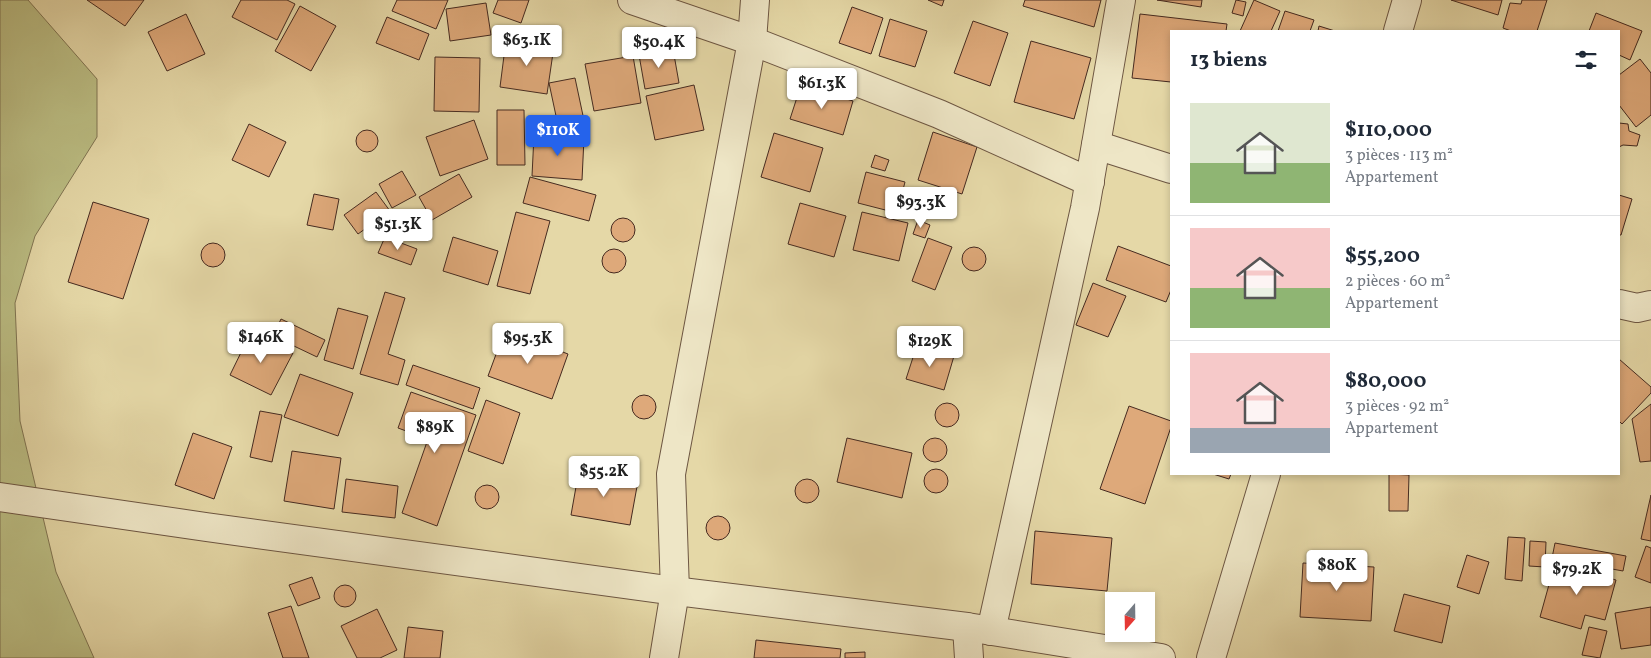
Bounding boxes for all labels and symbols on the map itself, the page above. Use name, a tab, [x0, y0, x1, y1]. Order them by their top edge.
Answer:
pin: $63.1K	[486, 24, 568, 67]
pin: $50.4K	[618, 27, 700, 69]
pin: $61.3K	[781, 68, 863, 110]
pin: $110K	[523, 114, 593, 157]
pin: $93.3K	[880, 186, 962, 229]
pin: $51.3K	[357, 208, 439, 251]
pin: $146K	[226, 322, 296, 364]
pin: $95.3K	[487, 322, 569, 365]
pin: $129K	[895, 326, 965, 368]
pin: $89K	[405, 412, 465, 454]
pin: $55.2K	[563, 456, 645, 498]
pin: $80K	[1307, 550, 1367, 592]
pin: $79.2K	[1536, 554, 1618, 596]
north arrow	[1105, 592, 1155, 642]

